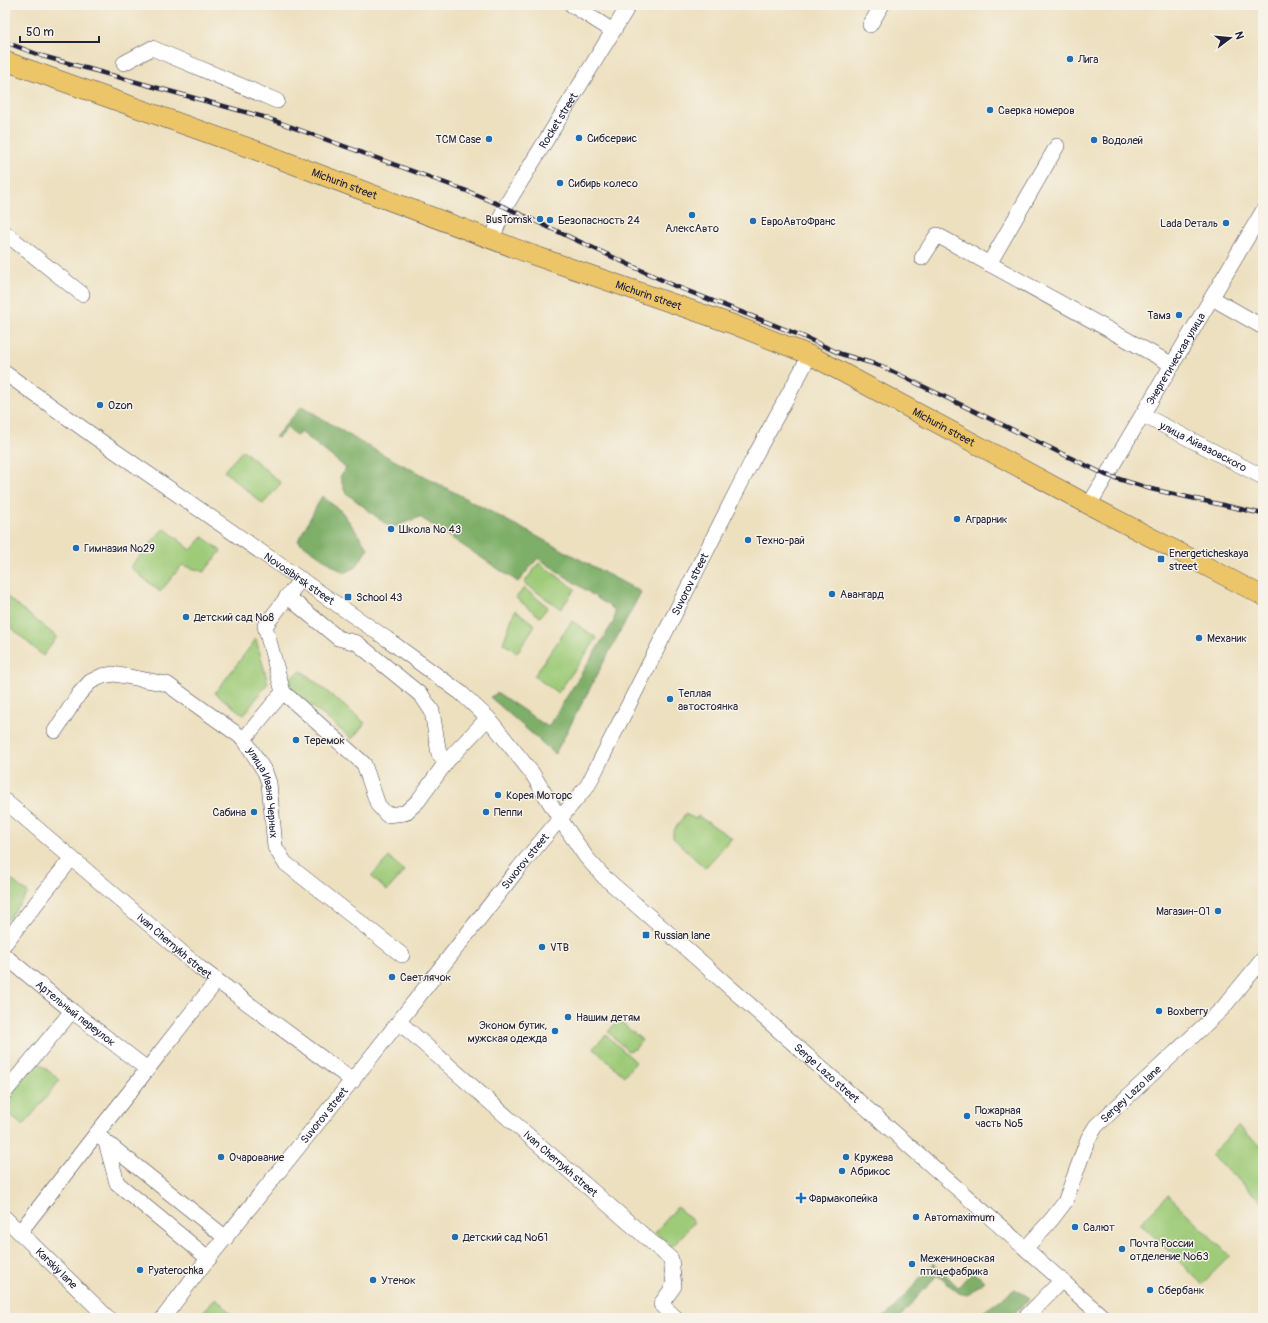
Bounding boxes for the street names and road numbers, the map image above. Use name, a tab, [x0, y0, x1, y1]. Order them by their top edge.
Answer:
street label: Rocket street	[536, 90, 581, 151]
street label: Michurin street	[310, 166, 379, 203]
street label: Michurin street	[614, 278, 684, 313]
street label: Энергетическая улица	[1144, 311, 1208, 407]
street label: Michurin street	[910, 405, 978, 450]
street label: улица Айвазовского	[1157, 418, 1249, 475]
street label: Novosibirsk street	[261, 550, 337, 608]
street label: Suvorov street	[669, 550, 712, 618]
street label: улица Ивана Черных	[243, 744, 280, 839]
street label: Suvorov street	[499, 830, 552, 892]
street label: Ivan Chernykh street	[134, 911, 215, 982]
street label: Артельный переулок	[33, 978, 118, 1049]
street label: Serge Lazo street	[791, 1041, 862, 1106]
street label: Sergey Lazo lane	[1098, 1062, 1165, 1126]
street label: Suvorov street	[298, 1084, 351, 1146]
street label: Ivan Chernykh street	[521, 1128, 601, 1200]
street label: Karskiy lane	[33, 1245, 80, 1292]

